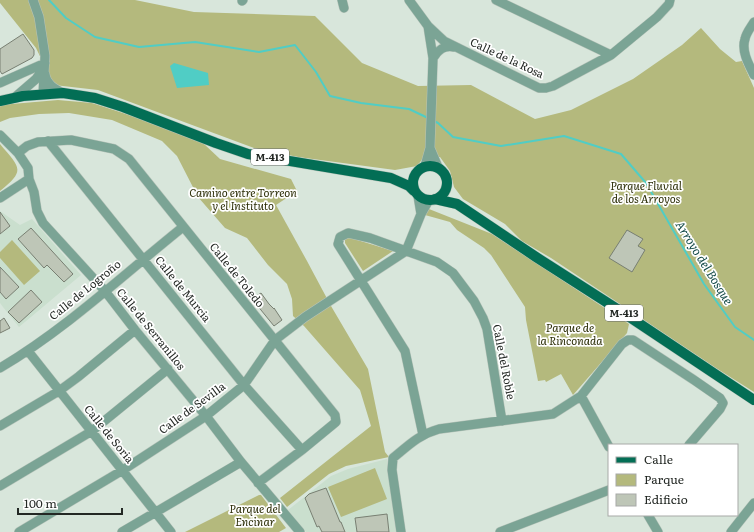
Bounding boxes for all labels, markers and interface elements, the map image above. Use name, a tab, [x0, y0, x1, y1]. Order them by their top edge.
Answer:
street label: Calle de la Rosa	[468, 33, 547, 81]
road number: M-413	[251, 149, 289, 165]
park label: Parque Fluvial de los Arroyos	[610, 177, 683, 206]
park label: Camino entre Torreon y el Instituto	[189, 184, 297, 213]
water label: Arroyo del Bosque	[672, 217, 738, 308]
street label: Calle de Toledo	[207, 239, 269, 310]
street label: Calle de Murcia	[152, 252, 215, 325]
street label: Calle de Logroño	[45, 255, 124, 323]
street label: Calle de Serranillos	[114, 284, 190, 373]
road number: M-413	[605, 305, 643, 321]
park label: Parque de la Rinconada	[538, 319, 603, 348]
street label: Calle del Roble	[490, 323, 520, 401]
street label: Calle de Sevilla	[155, 378, 228, 437]
street label: Calle de Soria	[81, 401, 138, 466]
legend	[608, 444, 738, 516]
text: Calle	[644, 450, 673, 468]
text: Parque	[644, 470, 684, 488]
scale bar	[18, 490, 122, 516]
text: Edificio	[644, 490, 688, 508]
text: 100 m	[24, 494, 57, 512]
park label: Parque del Encinar	[229, 500, 282, 529]

